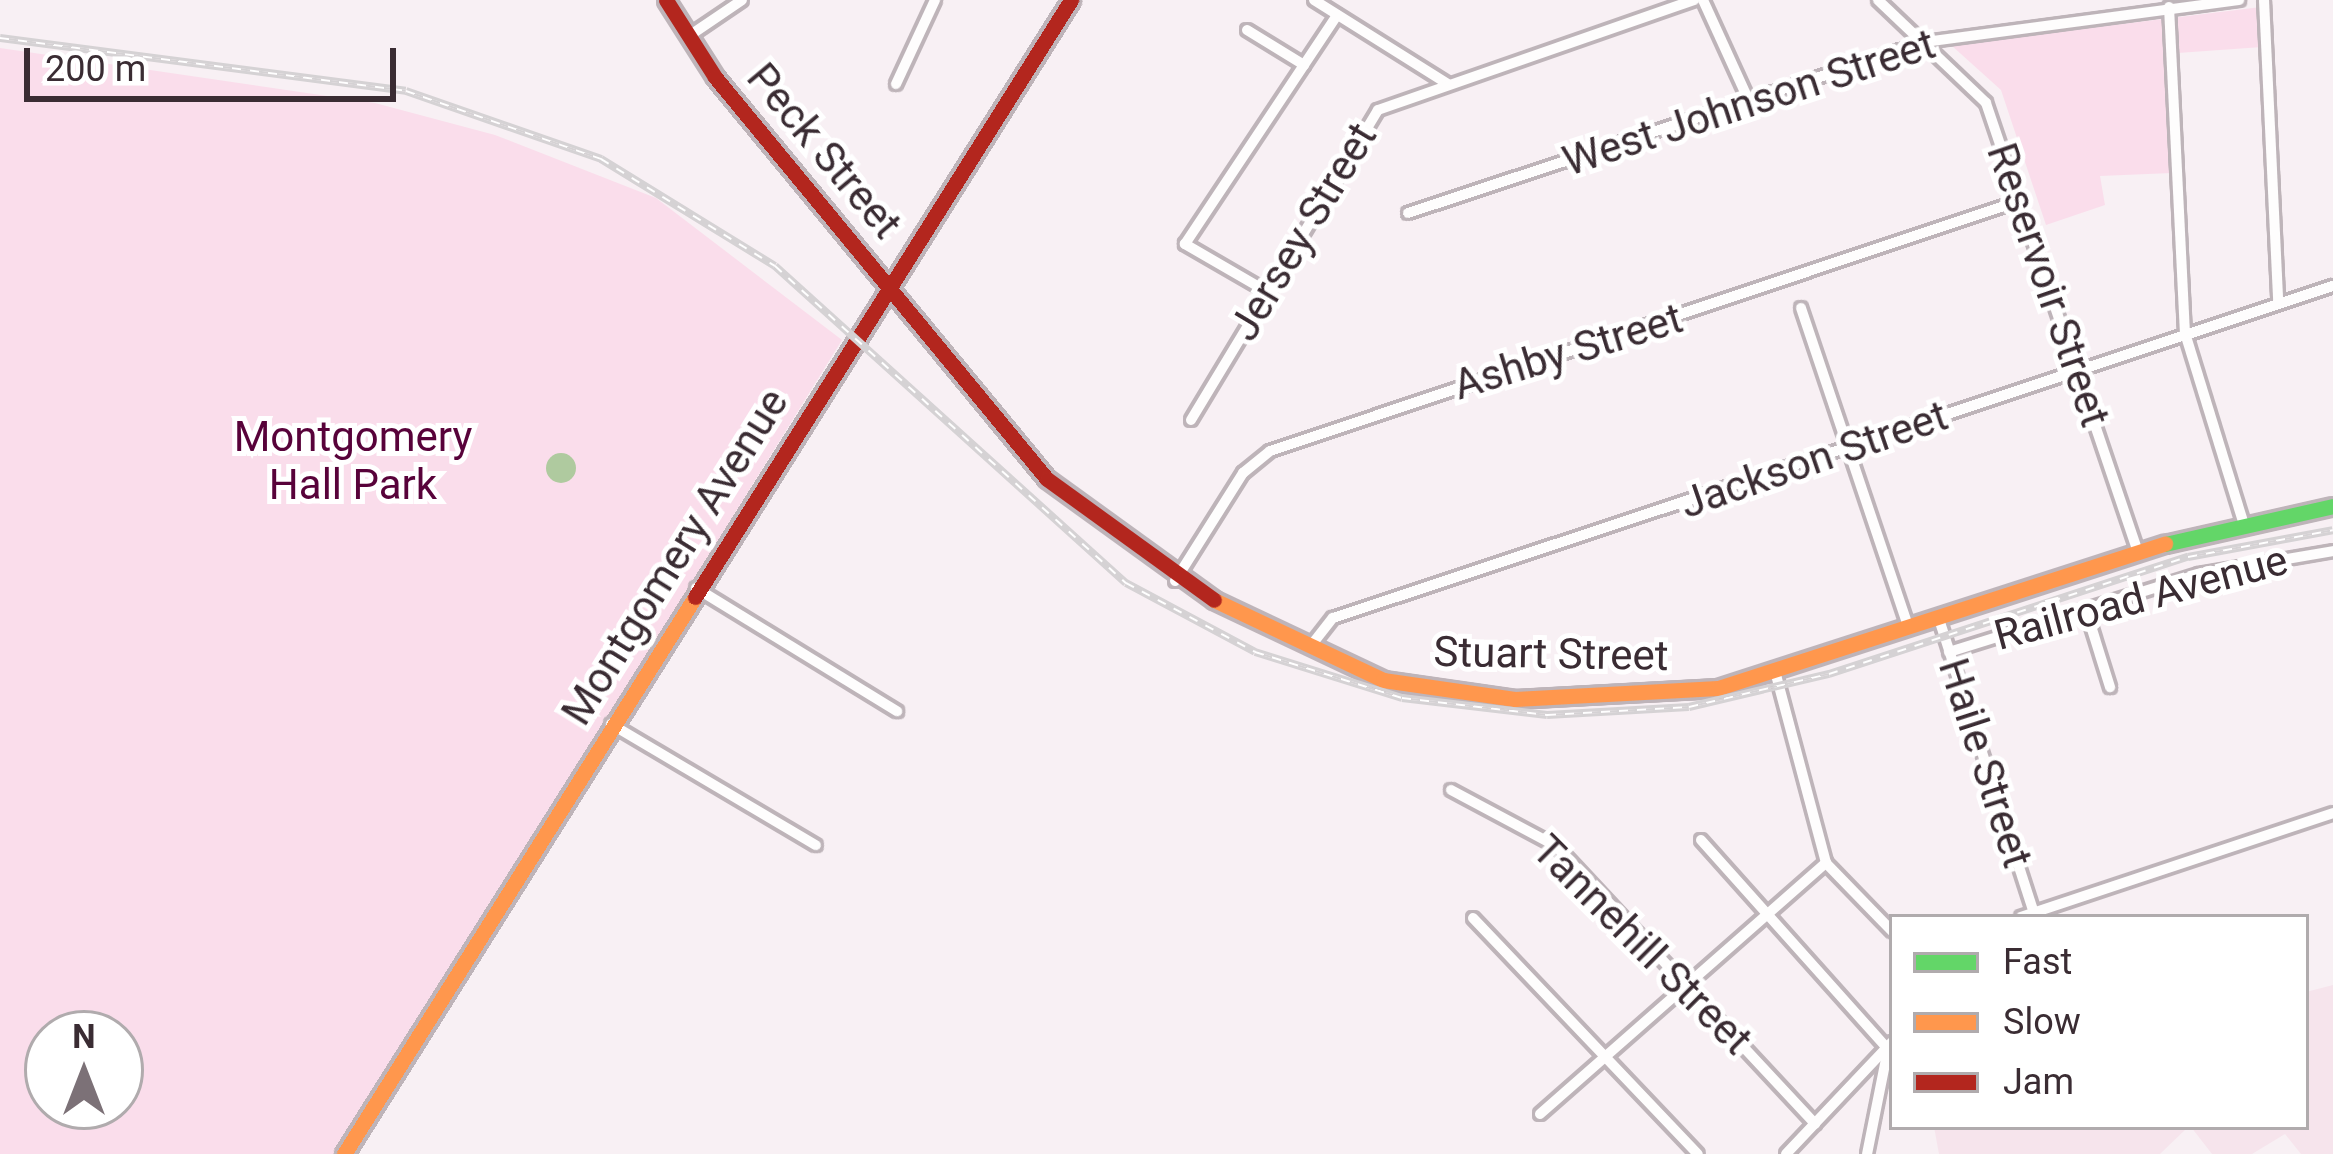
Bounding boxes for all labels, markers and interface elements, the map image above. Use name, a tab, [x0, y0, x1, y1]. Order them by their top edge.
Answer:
street label: West Johnson Street	[1557, 19, 1941, 187]
scale bar	[30, 24, 402, 98]
text: 200 m	[45, 48, 146, 90]
street label: Peck Street	[736, 53, 912, 249]
street label: Jersey Street	[1218, 114, 1388, 350]
street label: Reservoir Street	[1976, 137, 2120, 433]
street label: Ashby Street	[1447, 293, 1689, 411]
street label: Montgomery Avenue	[551, 380, 799, 734]
street label: Jackson Street	[1674, 391, 1954, 529]
park label: Montgomery Hall Park	[234, 412, 472, 510]
street label: Railroad Avenue	[1989, 535, 2293, 661]
street label: Stuart Street	[1433, 627, 1669, 681]
street label: Haile Street	[1928, 652, 2042, 874]
street label: Tannehill Street	[1522, 825, 1762, 1065]
legend	[1889, 914, 2309, 1130]
text: Fast	[2003, 941, 2072, 983]
text: Slow	[2003, 1001, 2081, 1043]
north arrow	[24, 1010, 144, 1130]
text: N	[72, 1017, 96, 1056]
text: Jam	[2003, 1061, 2074, 1103]

